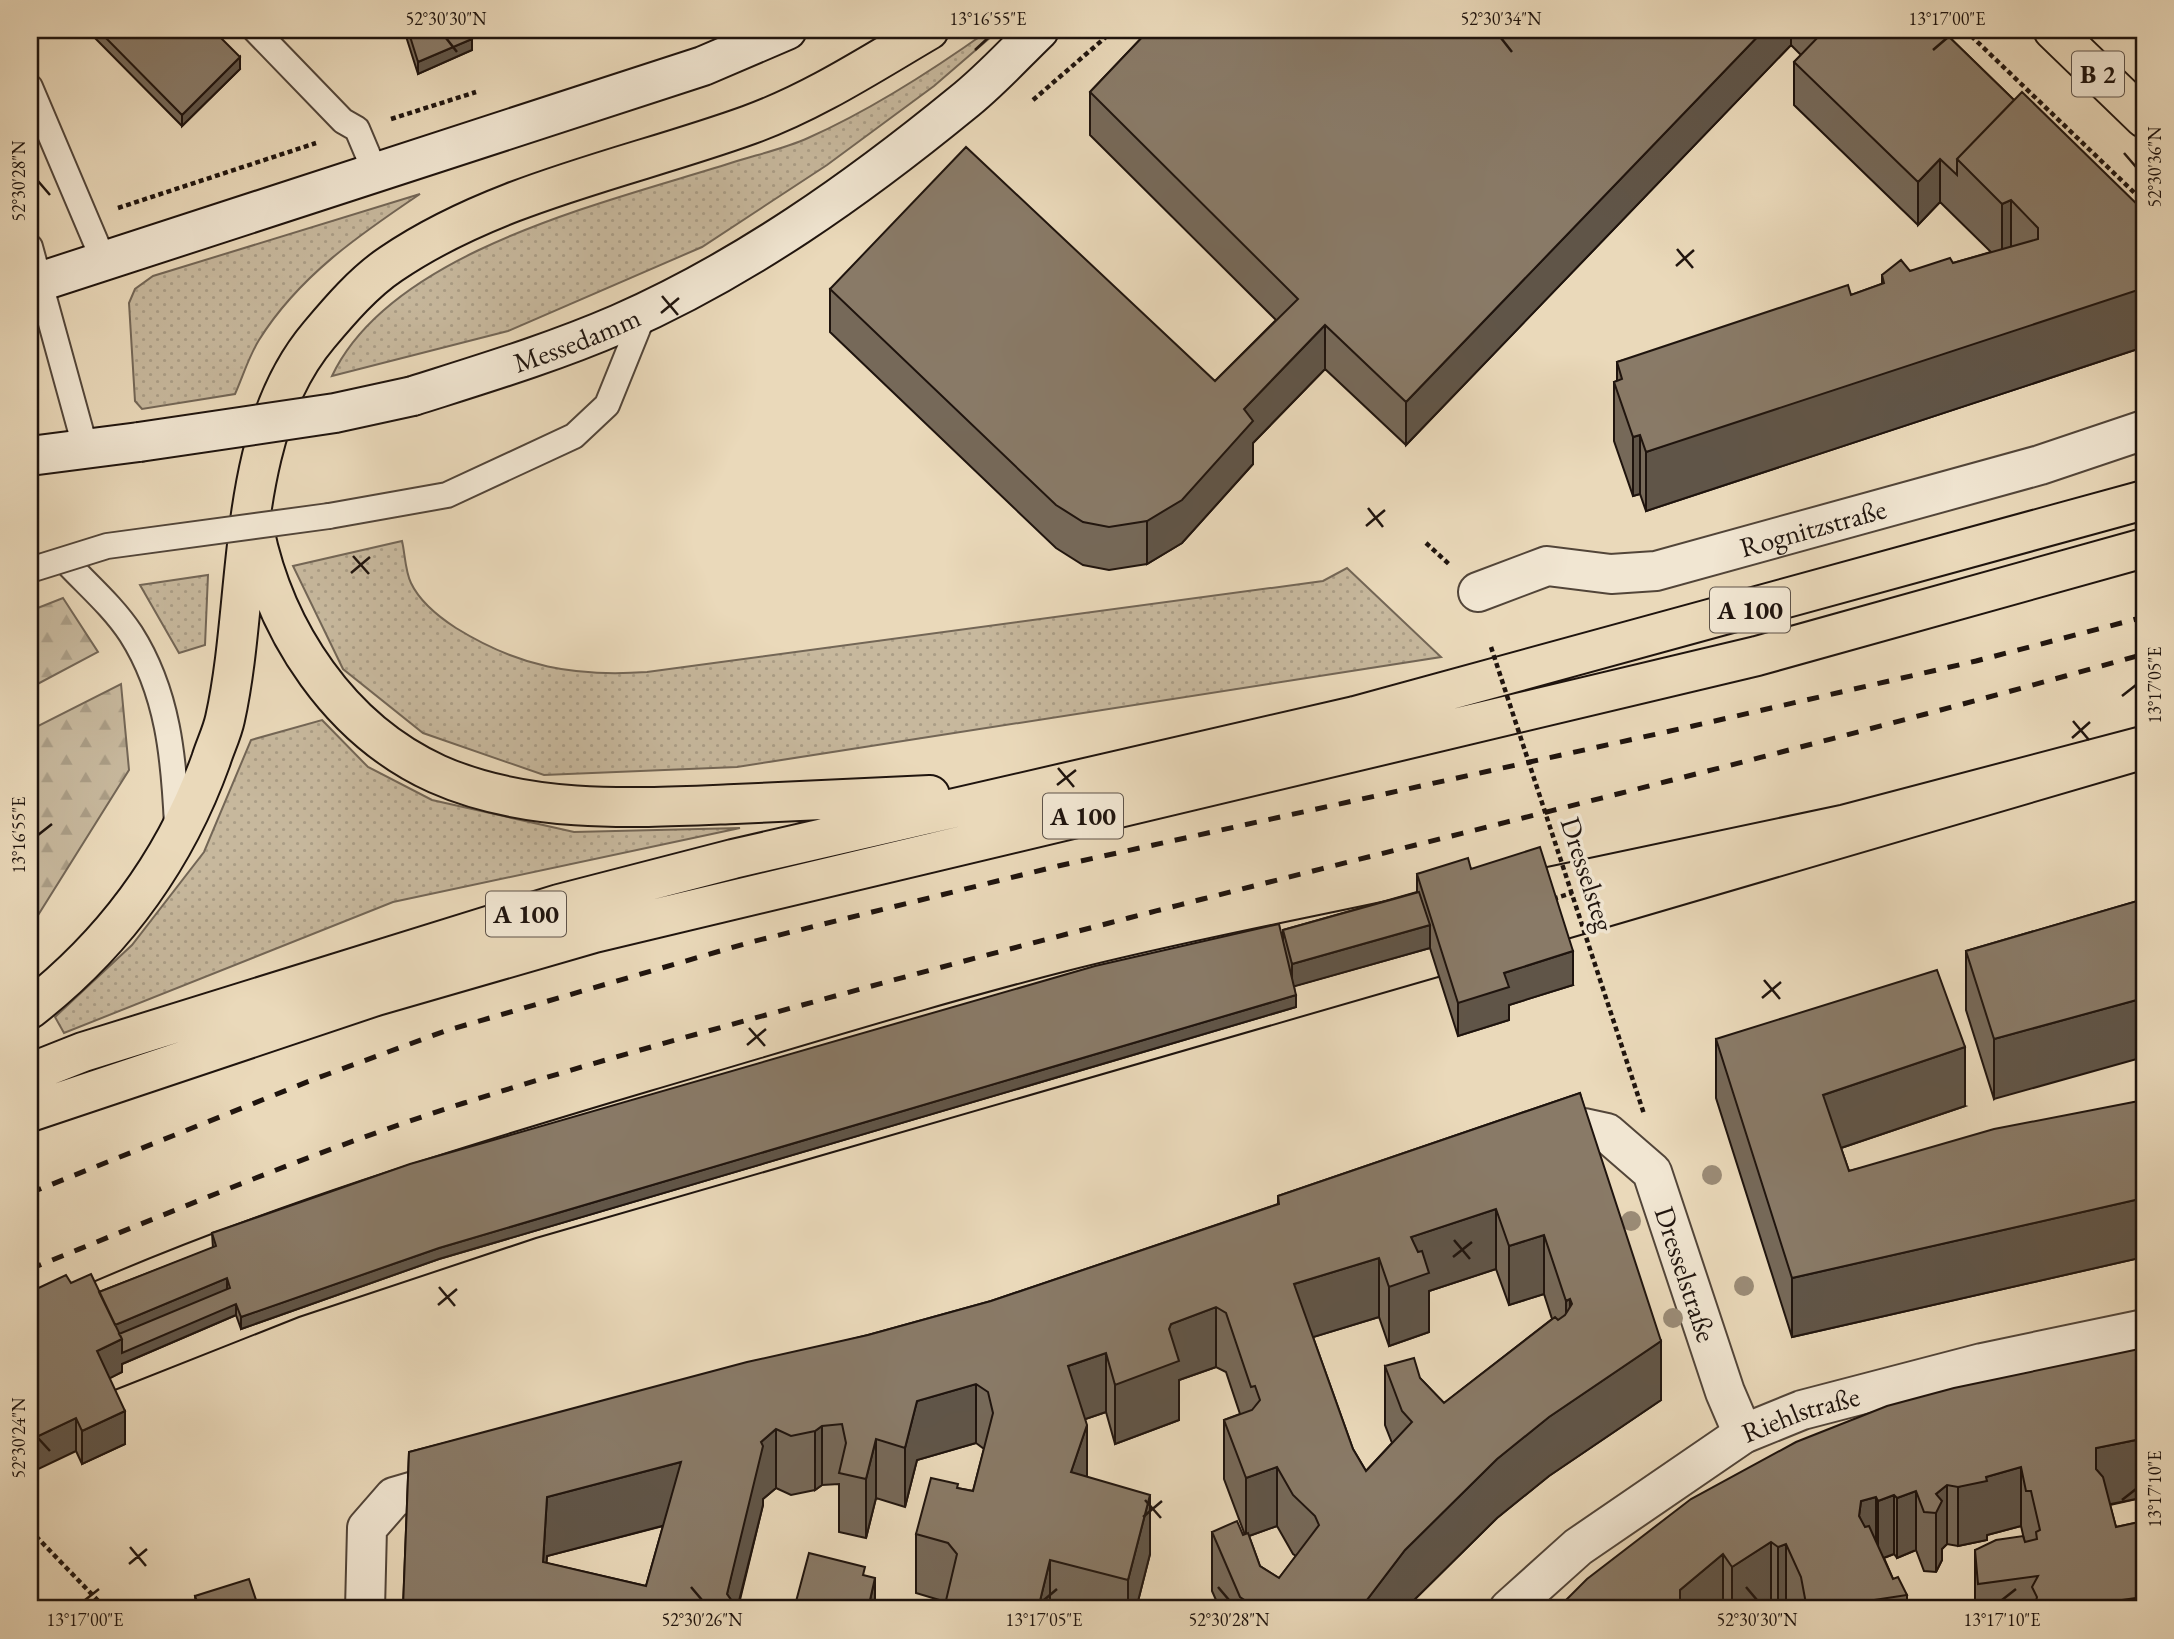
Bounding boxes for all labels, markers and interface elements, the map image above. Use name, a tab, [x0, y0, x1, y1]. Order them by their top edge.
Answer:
text: 52°30'30"N	[406, 7, 487, 30]
text: 13°16'55"E	[950, 7, 1026, 30]
text: 52°30'34"N	[1461, 7, 1542, 30]
text: 13°17'00"E	[1909, 7, 1985, 30]
road number: B 2	[2072, 52, 2124, 96]
text: 52°30'36"N	[2143, 126, 2166, 207]
text: 52°30'28"N	[7, 140, 30, 221]
street label: Messedamm	[508, 299, 646, 381]
street label: Rognitzstraße	[1735, 490, 1890, 565]
road number: A 100	[1710, 588, 1790, 632]
text: 13°17'05"E	[2143, 647, 2166, 723]
road number: A 100	[1043, 794, 1123, 838]
text: 13°16'55"E	[7, 797, 30, 873]
street label: Dresselsteg	[1553, 812, 1624, 936]
road number: A 100	[486, 892, 566, 937]
street label: Dresselstraße	[1647, 1202, 1725, 1347]
street label: Riehlstraße	[1736, 1378, 1863, 1451]
text: 52°30'24"N	[7, 1397, 30, 1478]
text: 13°17'10"E	[2143, 1451, 2166, 1527]
text: 13°17'00"E	[47, 1608, 123, 1631]
text: 52°30'26"N	[662, 1608, 743, 1631]
text: 13°17'05"E	[1006, 1608, 1082, 1631]
text: 52°30'28"N	[1189, 1608, 1270, 1631]
text: 52°30'30"N	[1717, 1608, 1798, 1631]
text: 13°17'10"E	[1964, 1608, 2040, 1631]

